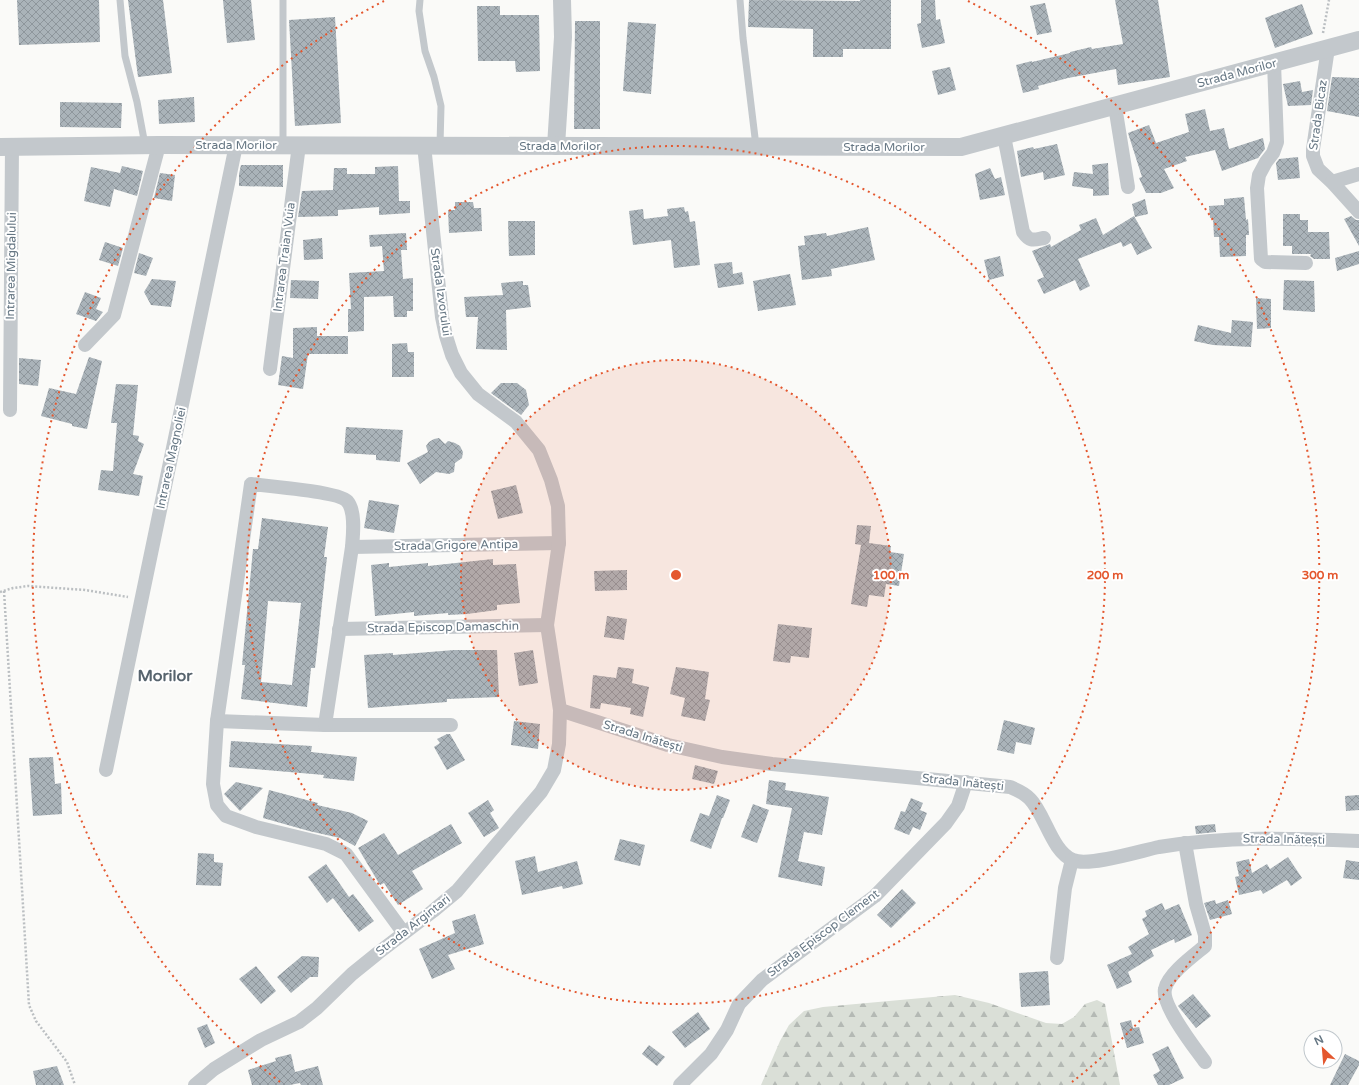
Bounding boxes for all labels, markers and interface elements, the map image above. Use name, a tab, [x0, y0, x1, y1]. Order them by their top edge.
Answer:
street label: Strada Morilor	[1196, 56, 1279, 90]
street label: Strada Bicaz	[1306, 79, 1330, 151]
street label: Strada Morilor	[195, 138, 277, 152]
street label: Strada Morilor	[519, 139, 601, 153]
street label: Strada Morilor	[843, 140, 925, 154]
street label: Intrarea Traian Vuia	[270, 201, 298, 313]
street label: Intrarea Migdalului	[3, 212, 19, 320]
street label: Strada Izvorului	[428, 247, 454, 337]
street label: Intrarea Magnoliei	[153, 406, 189, 510]
street label: Strada Grigore Antipa	[394, 537, 518, 553]
centre of rings	[669, 568, 683, 582]
text: 100 m	[873, 568, 909, 582]
text: 200 m	[1087, 568, 1123, 582]
text: 300 m	[1302, 568, 1338, 582]
street label: Strada Episcop Damaschin	[367, 619, 519, 635]
district label: Morilor	[138, 666, 193, 686]
street label: Strada Inătești	[602, 717, 684, 755]
street label: Strada Inătești	[921, 771, 1005, 793]
street label: Strada Inătești	[1243, 831, 1325, 847]
street label: Strada Episcop Clement	[764, 886, 882, 980]
street label: Strada Argintari	[373, 892, 453, 958]
north arrow	[1303, 1029, 1343, 1069]
text: N	[1312, 1033, 1326, 1048]

